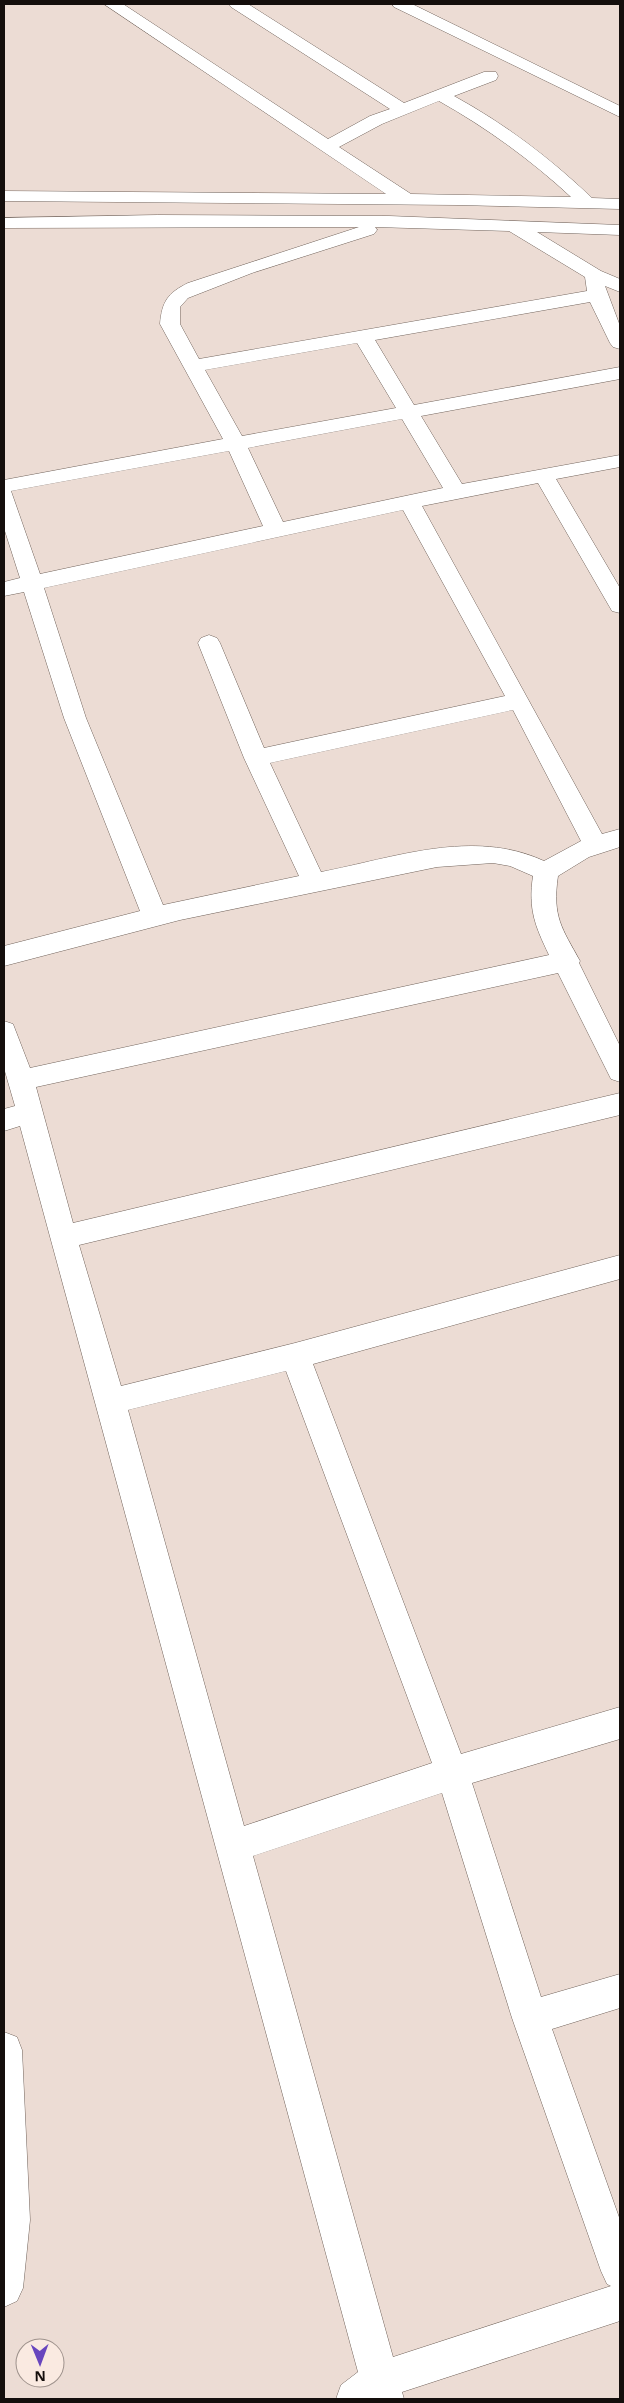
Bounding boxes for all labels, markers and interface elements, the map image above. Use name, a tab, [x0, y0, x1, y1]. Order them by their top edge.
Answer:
north arrow	[15, 2338, 65, 2388]
text: N	[34, 2367, 46, 2386]

